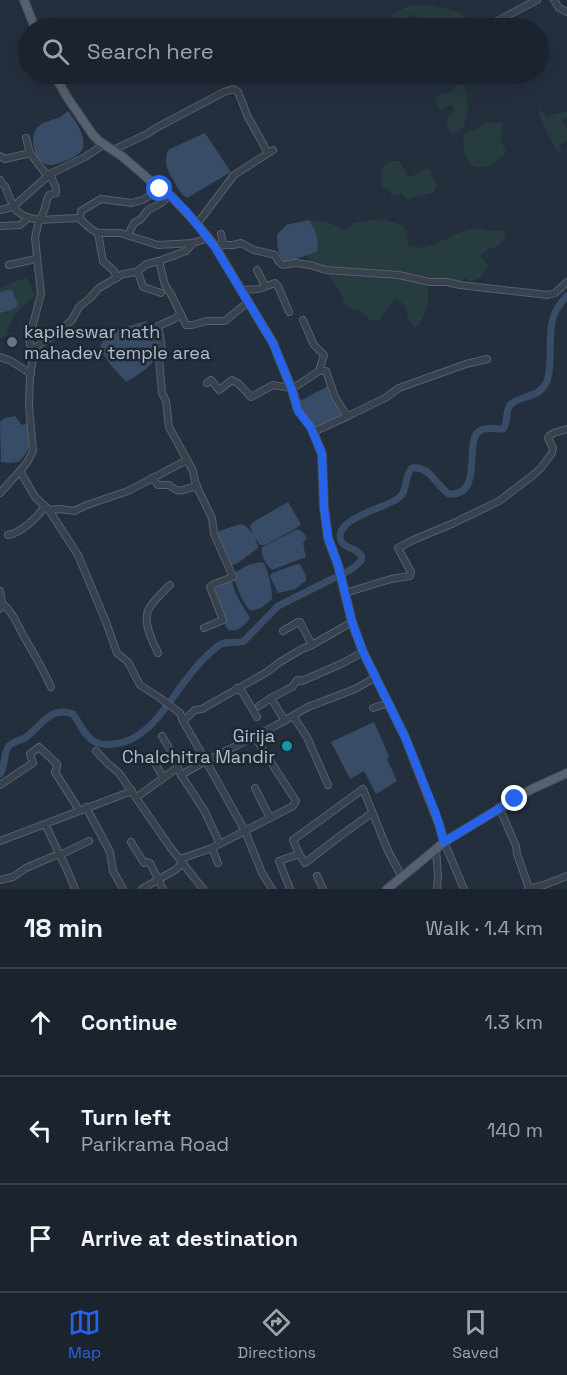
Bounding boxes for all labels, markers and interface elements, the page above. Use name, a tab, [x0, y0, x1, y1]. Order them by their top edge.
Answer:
search box	[18, 18, 549, 84]
icon: search	[39, 35, 72, 68]
text: Search here	[87, 37, 214, 65]
route start	[146, 175, 172, 201]
place label: kapileswar nath mahadev temple area	[24, 320, 210, 364]
marker: kapileswar nath mahadev temple area	[5, 335, 19, 349]
place label: Girija Chalchitra Mandir	[122, 724, 275, 768]
marker: Girija Chalchitra Mandir	[280, 739, 294, 753]
route end	[501, 785, 527, 811]
text: 18 min	[24, 911, 103, 945]
text: Walk · 1.4 km	[426, 915, 543, 941]
icon: ahead	[24, 1006, 57, 1039]
text: Continue	[81, 1008, 177, 1036]
text: 1.3 km	[484, 1009, 543, 1035]
text: Turn left	[81, 1103, 171, 1131]
icon: left	[24, 1114, 57, 1147]
text: 140 m	[487, 1117, 543, 1143]
text: Parikrama Road	[81, 1131, 229, 1157]
icon: arrive	[24, 1222, 57, 1255]
text: Arrive at destination	[81, 1224, 298, 1252]
tab: Map	[68, 1306, 101, 1363]
tab: Directions	[238, 1306, 316, 1363]
tab: Saved	[452, 1306, 499, 1363]

